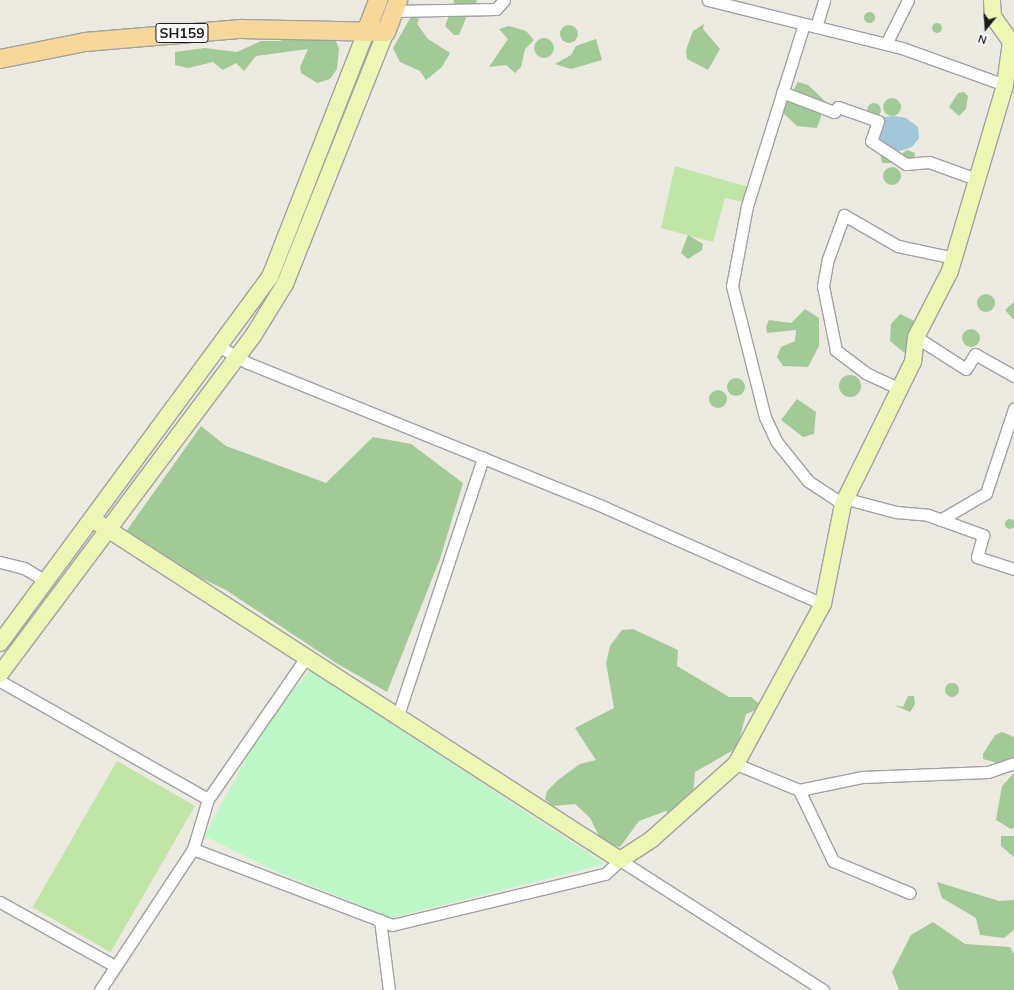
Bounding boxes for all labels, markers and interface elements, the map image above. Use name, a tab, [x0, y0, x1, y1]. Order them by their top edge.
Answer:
north arrow	[966, 8, 1006, 48]
road number: SH159	[155, 21, 209, 45]
text: N	[976, 31, 988, 47]

